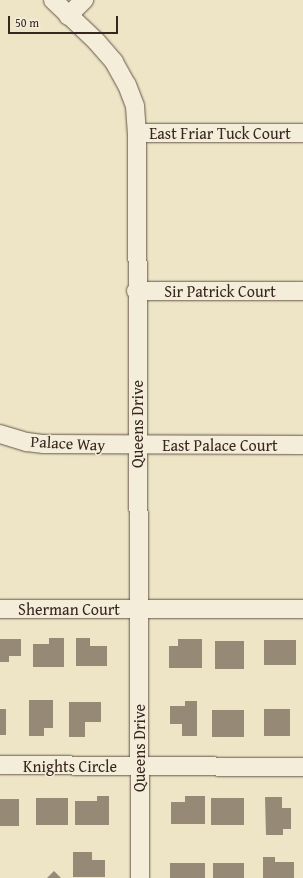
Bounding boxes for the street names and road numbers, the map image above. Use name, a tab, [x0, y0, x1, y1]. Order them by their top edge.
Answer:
street label: East Friar Tuck Court	[149, 123, 291, 143]
street label: Sir Patrick Court	[164, 281, 276, 301]
street label: Queens Drive	[127, 380, 147, 468]
street label: Palace Way	[30, 431, 106, 455]
street label: East Palace Court	[162, 435, 278, 455]
street label: Sherman Court	[18, 599, 120, 619]
street label: Queens Drive	[129, 704, 149, 792]
street label: Knights Circle	[23, 756, 117, 776]

